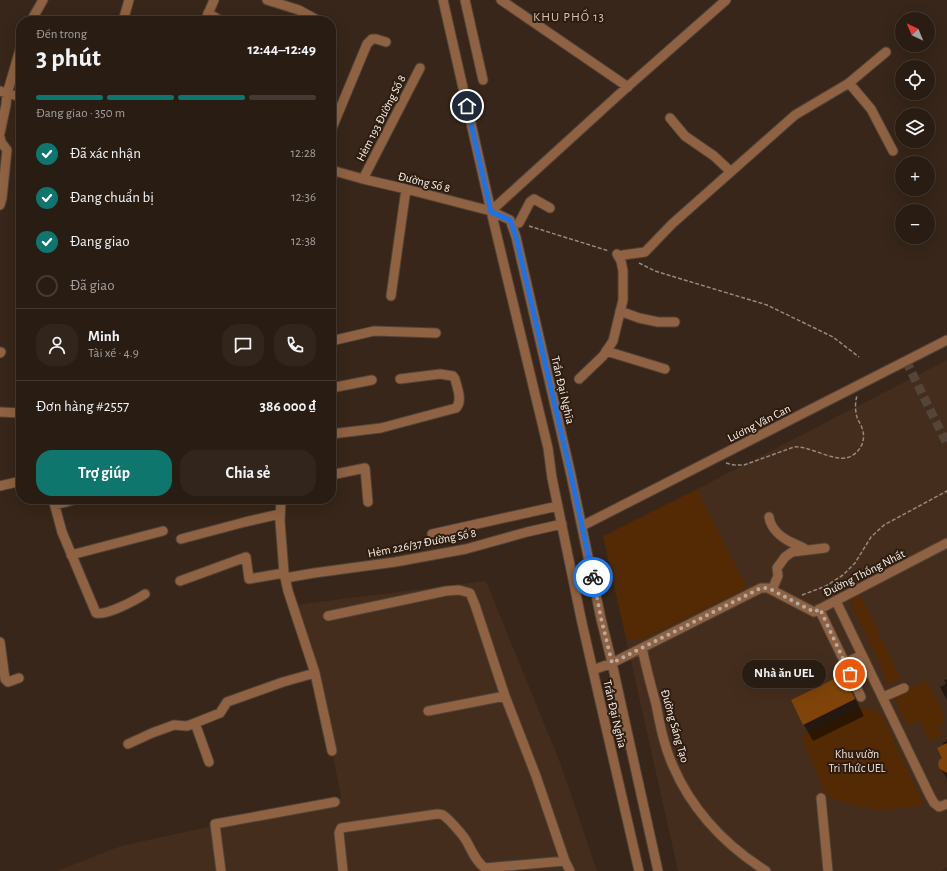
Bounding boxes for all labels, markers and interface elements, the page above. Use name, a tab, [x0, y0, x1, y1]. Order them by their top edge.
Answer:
district label: KHU PHỐ 13	[533, 8, 605, 24]
north arrow	[895, 12, 935, 52]
map controls	[895, 12, 935, 244]
text: Đến trong	[36, 28, 87, 41]
text: 12:44–12:49	[247, 42, 316, 57]
text: 3 phút	[36, 45, 101, 71]
button: locate	[895, 60, 935, 100]
street label: Hẻm 193 Đường Số 8	[354, 73, 408, 163]
pin	[450, 89, 484, 123]
icon: home	[456, 95, 478, 117]
text: Đang giao · 350 m	[36, 107, 125, 120]
button: layers	[895, 108, 935, 148]
icon: check	[36, 143, 58, 165]
text: Đã xác nhận	[70, 146, 141, 161]
text: 12:28	[291, 147, 316, 160]
button: +	[895, 156, 935, 196]
street label: Đường Số 8	[397, 170, 452, 194]
icon: check	[36, 187, 58, 209]
text: Đang chuẩn bị	[70, 190, 154, 205]
text: 12:36	[291, 191, 316, 204]
button: −	[895, 204, 935, 244]
icon: check	[36, 231, 58, 253]
text: Đang giao	[70, 234, 130, 249]
text: 12:38	[291, 235, 316, 248]
text: Đã giao	[70, 278, 115, 293]
button: person	[36, 324, 78, 366]
button: chat	[222, 324, 264, 366]
button: phone	[274, 324, 316, 366]
text: Minh	[88, 329, 120, 344]
text: Tài xế · 4.9	[88, 347, 139, 360]
street label: Trần Đại Nghĩa	[549, 355, 577, 426]
text: Đơn hàng #2557	[36, 399, 129, 414]
text: 386 000 ₫	[260, 399, 316, 414]
street label: Lương Văn Can	[725, 402, 793, 444]
button: Trợ giúp	[36, 450, 172, 496]
button: Chia sẻ	[180, 450, 316, 496]
street label: Hẻm 226/37 Đường Số 8	[367, 527, 478, 559]
street label: Đường Thống Nhất	[821, 547, 907, 599]
courier	[573, 557, 613, 597]
icon: bike	[582, 566, 604, 588]
pin	[833, 657, 867, 691]
callout: Nhà ăn UEL	[742, 660, 826, 688]
icon: bag	[839, 663, 861, 685]
text: Nhà ăn UEL	[754, 667, 814, 680]
street label: Trần Đại Nghĩa	[601, 679, 629, 750]
street label: Đường Sáng Tạo	[659, 688, 691, 764]
park label: Khu vườn Tri Thức UEL	[828, 748, 886, 774]

